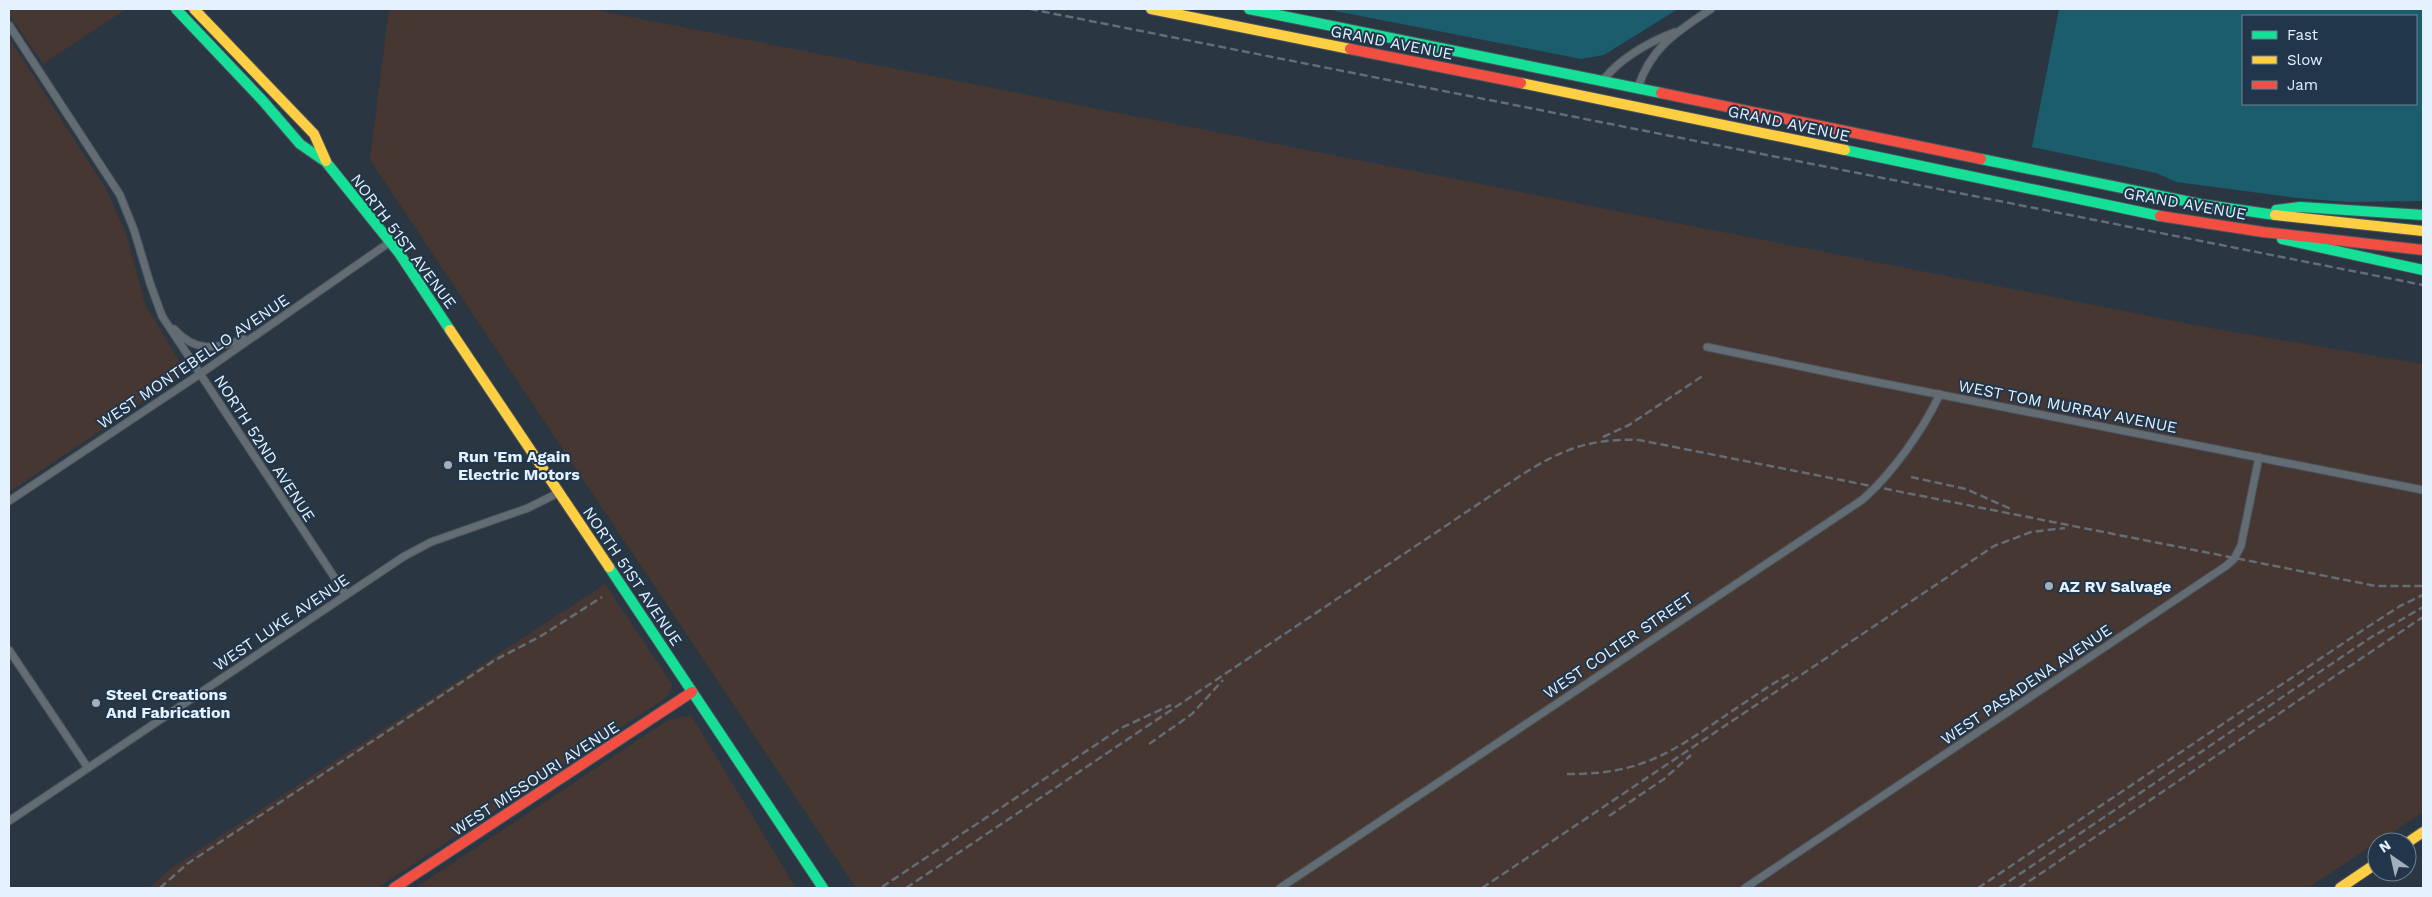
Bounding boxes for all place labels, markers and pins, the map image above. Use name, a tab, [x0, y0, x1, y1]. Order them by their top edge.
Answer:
place label: Run 'Em Again Electric Motors	[458, 447, 580, 484]
marker: Run 'Em Again Electric Motors	[442, 459, 454, 471]
place label: AZ RV Salvage	[2059, 577, 2171, 596]
marker: AZ RV Salvage	[2043, 580, 2055, 592]
place label: Steel Creations And Fabrication	[106, 685, 230, 722]
marker: Steel Creations And Fabrication	[90, 697, 102, 709]

